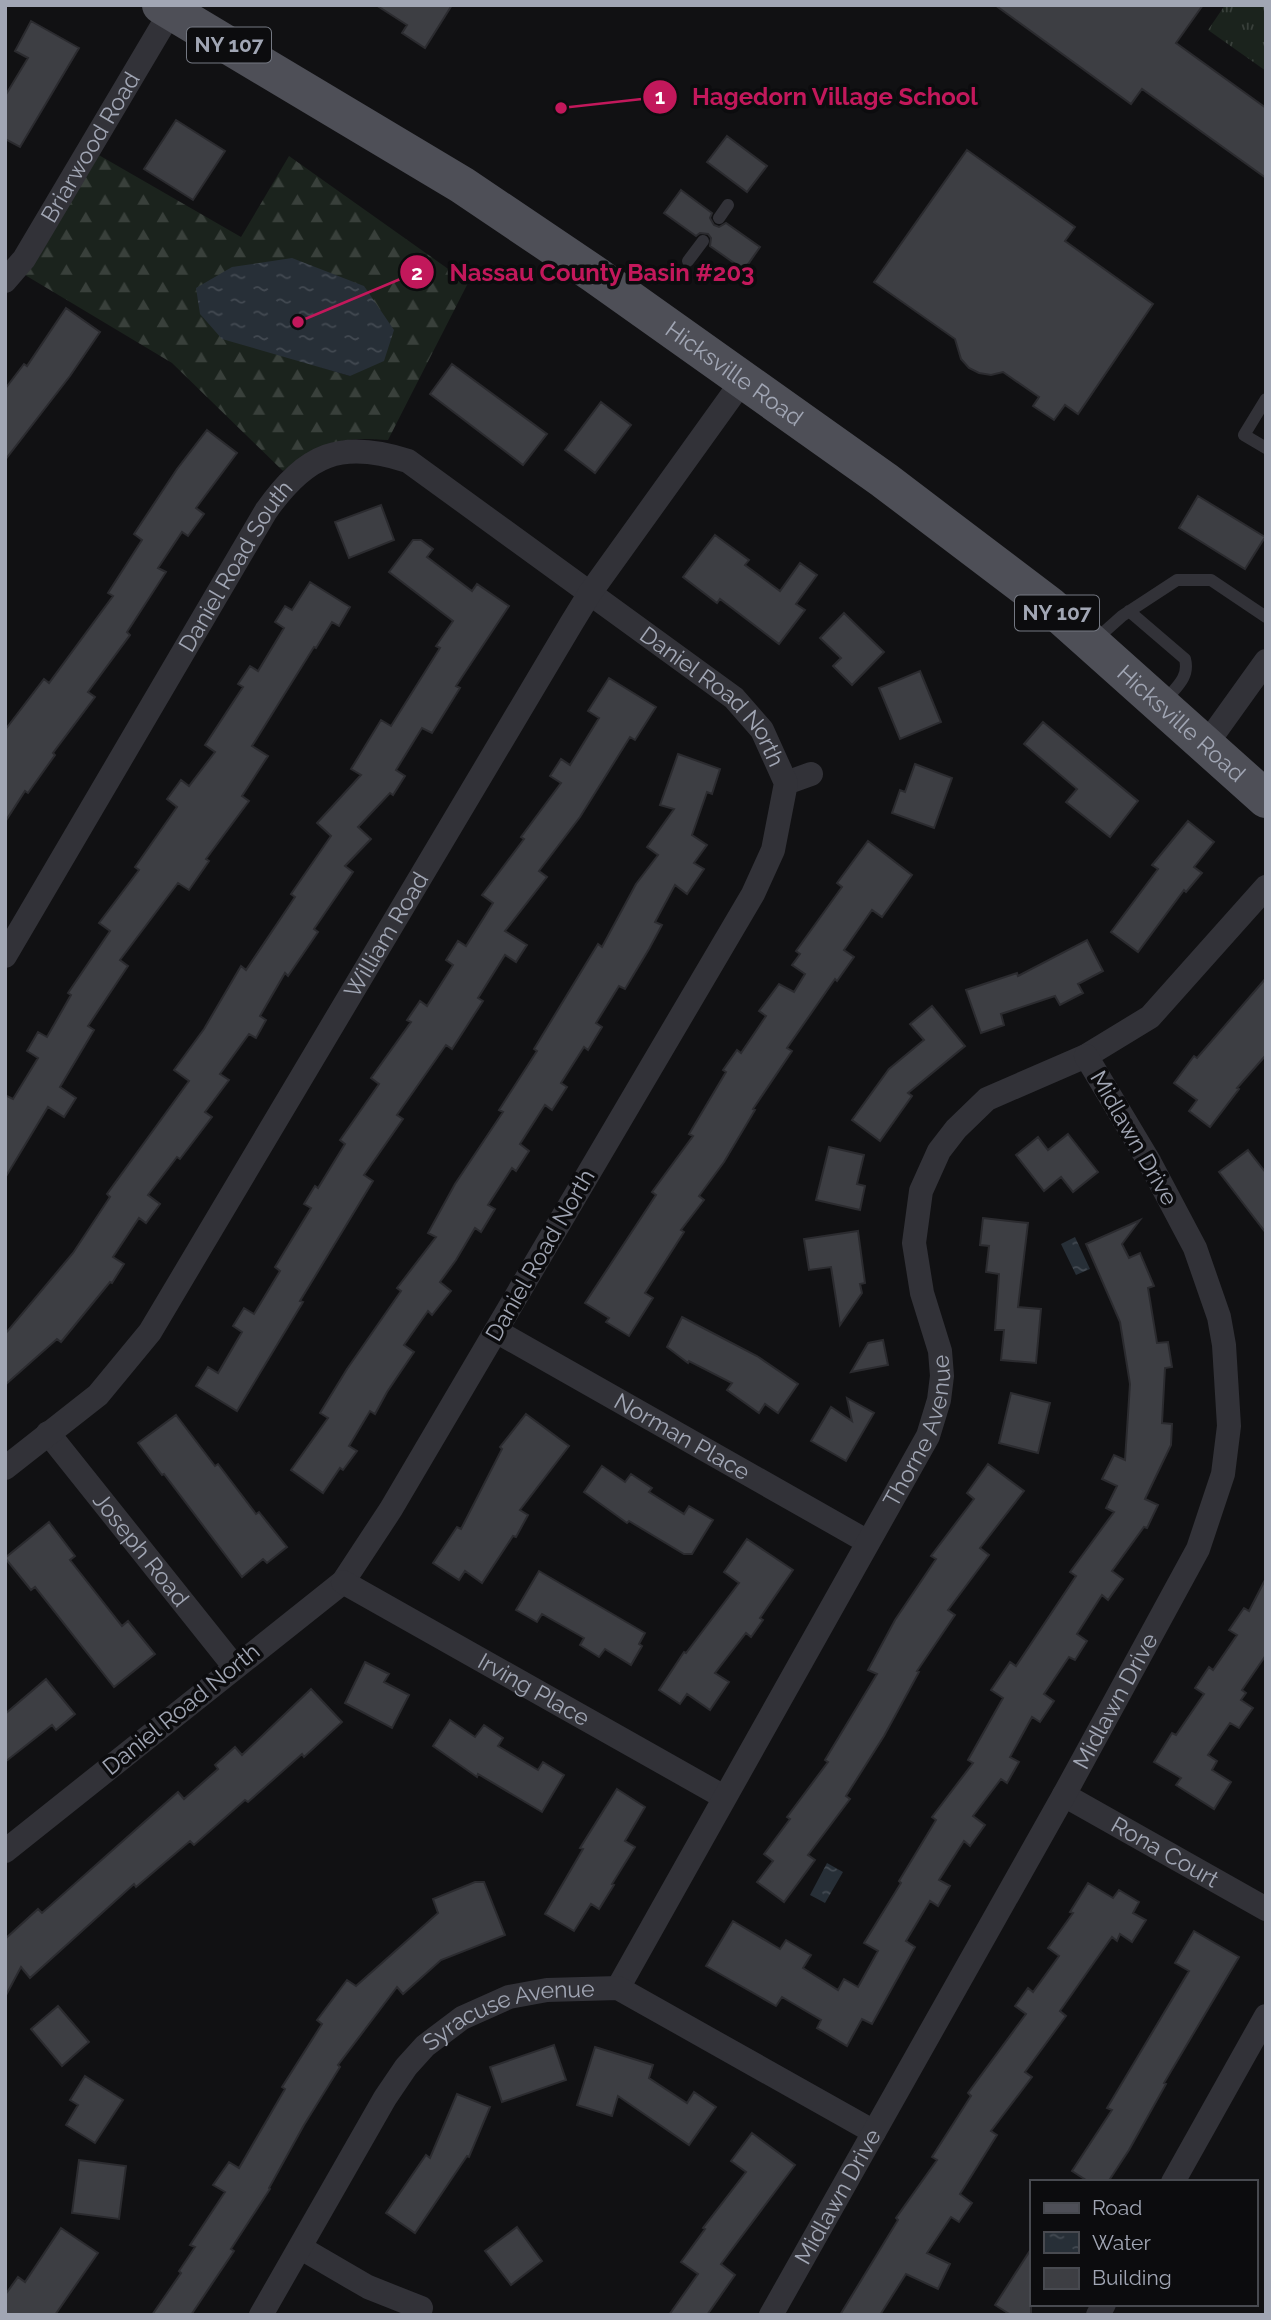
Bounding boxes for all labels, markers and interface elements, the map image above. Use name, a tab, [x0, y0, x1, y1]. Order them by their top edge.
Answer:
road number: NY 107	[187, 28, 271, 62]
street label: Briarwood Road	[35, 67, 145, 227]
callout: Hagedorn Village School	[642, 74, 992, 119]
text: Hagedorn Village School	[692, 82, 978, 111]
text: 1	[655, 84, 665, 109]
callout: Nassau County Basin #203	[400, 250, 769, 295]
text: Nassau County Basin #203	[449, 258, 755, 287]
text: 2	[411, 260, 423, 285]
street label: Hicksville Road	[661, 315, 808, 431]
street label: Daniel Road South	[173, 474, 298, 656]
road number: NY 107	[1015, 596, 1099, 630]
street label: Daniel Road North	[635, 620, 791, 771]
street label: Hicksville Road	[1112, 659, 1251, 787]
street label: William Road	[338, 867, 433, 1002]
street label: Midlawn Drive	[1085, 1066, 1184, 1210]
street label: Daniel Road North	[479, 1164, 600, 1345]
street label: Thorne Avenue	[877, 1354, 955, 1511]
street label: Norman Place	[610, 1387, 755, 1485]
street label: Joseph Road	[88, 1487, 195, 1611]
street label: Midlawn Drive	[1067, 1628, 1163, 1773]
street label: Daniel Road North	[97, 1637, 264, 1780]
street label: Irving Place	[473, 1647, 594, 1731]
street label: Rona Court	[1107, 1811, 1224, 1893]
street label: Syracuse Avenue	[417, 1975, 595, 2056]
street label: Midlawn Drive	[789, 2124, 886, 2269]
legend	[1030, 2180, 1257, 2306]
text: Road	[1092, 2195, 1142, 2220]
text: Water	[1092, 2230, 1151, 2255]
text: Building	[1092, 2265, 1172, 2290]

